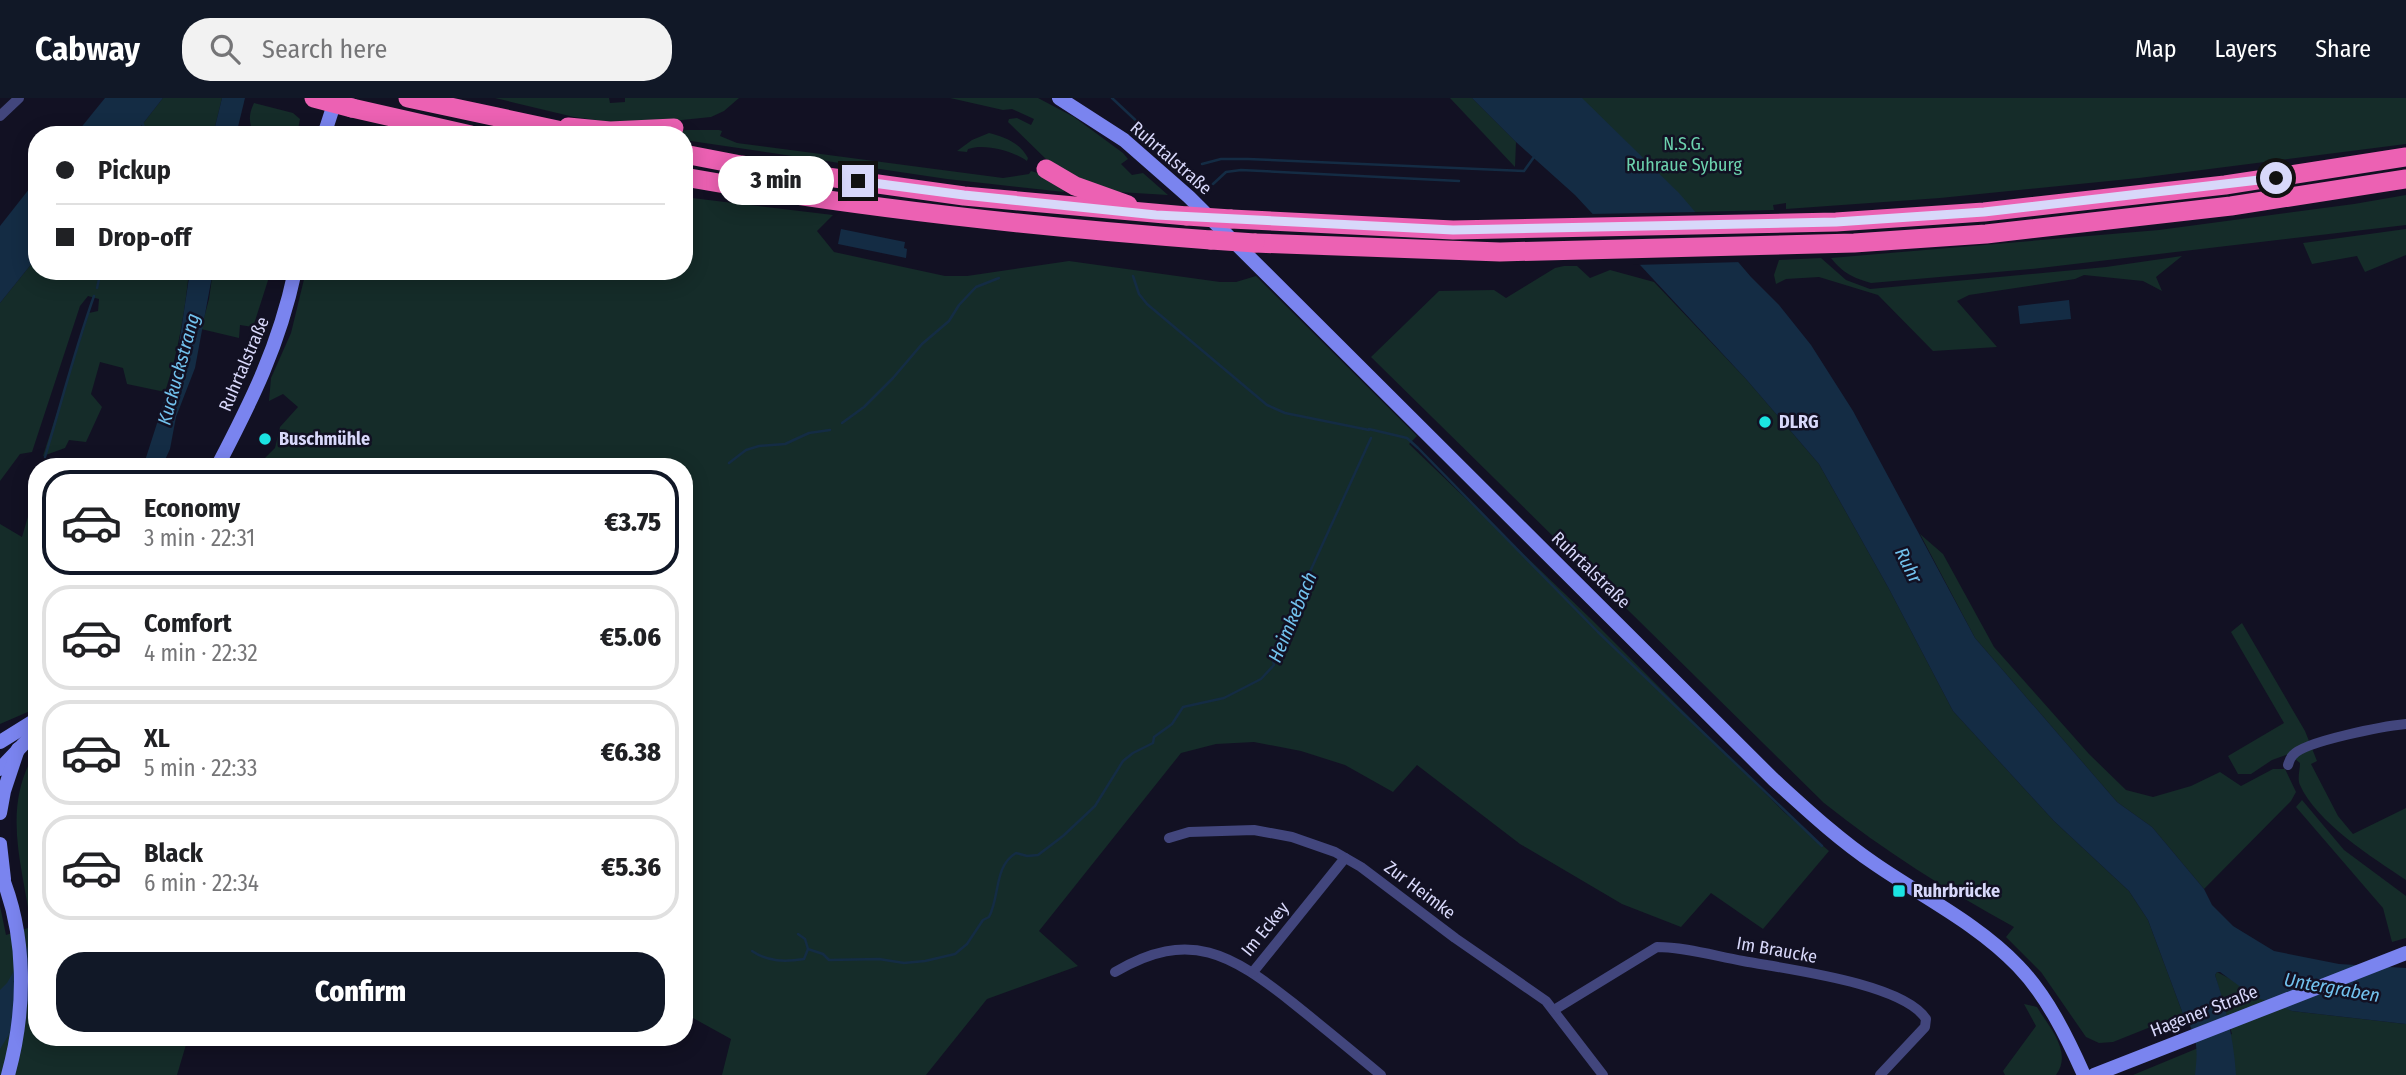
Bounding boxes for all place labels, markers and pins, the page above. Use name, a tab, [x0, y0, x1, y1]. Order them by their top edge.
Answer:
place label: DLRG	[1779, 411, 1819, 433]
marker: DLRG	[1757, 414, 1773, 430]
place label: Buschmühle	[279, 428, 370, 450]
marker: Buschmühle	[257, 431, 273, 447]
place label: Ruhrbrücke	[1913, 880, 2000, 902]
marker: Ruhrbrücke	[1891, 883, 1907, 899]

